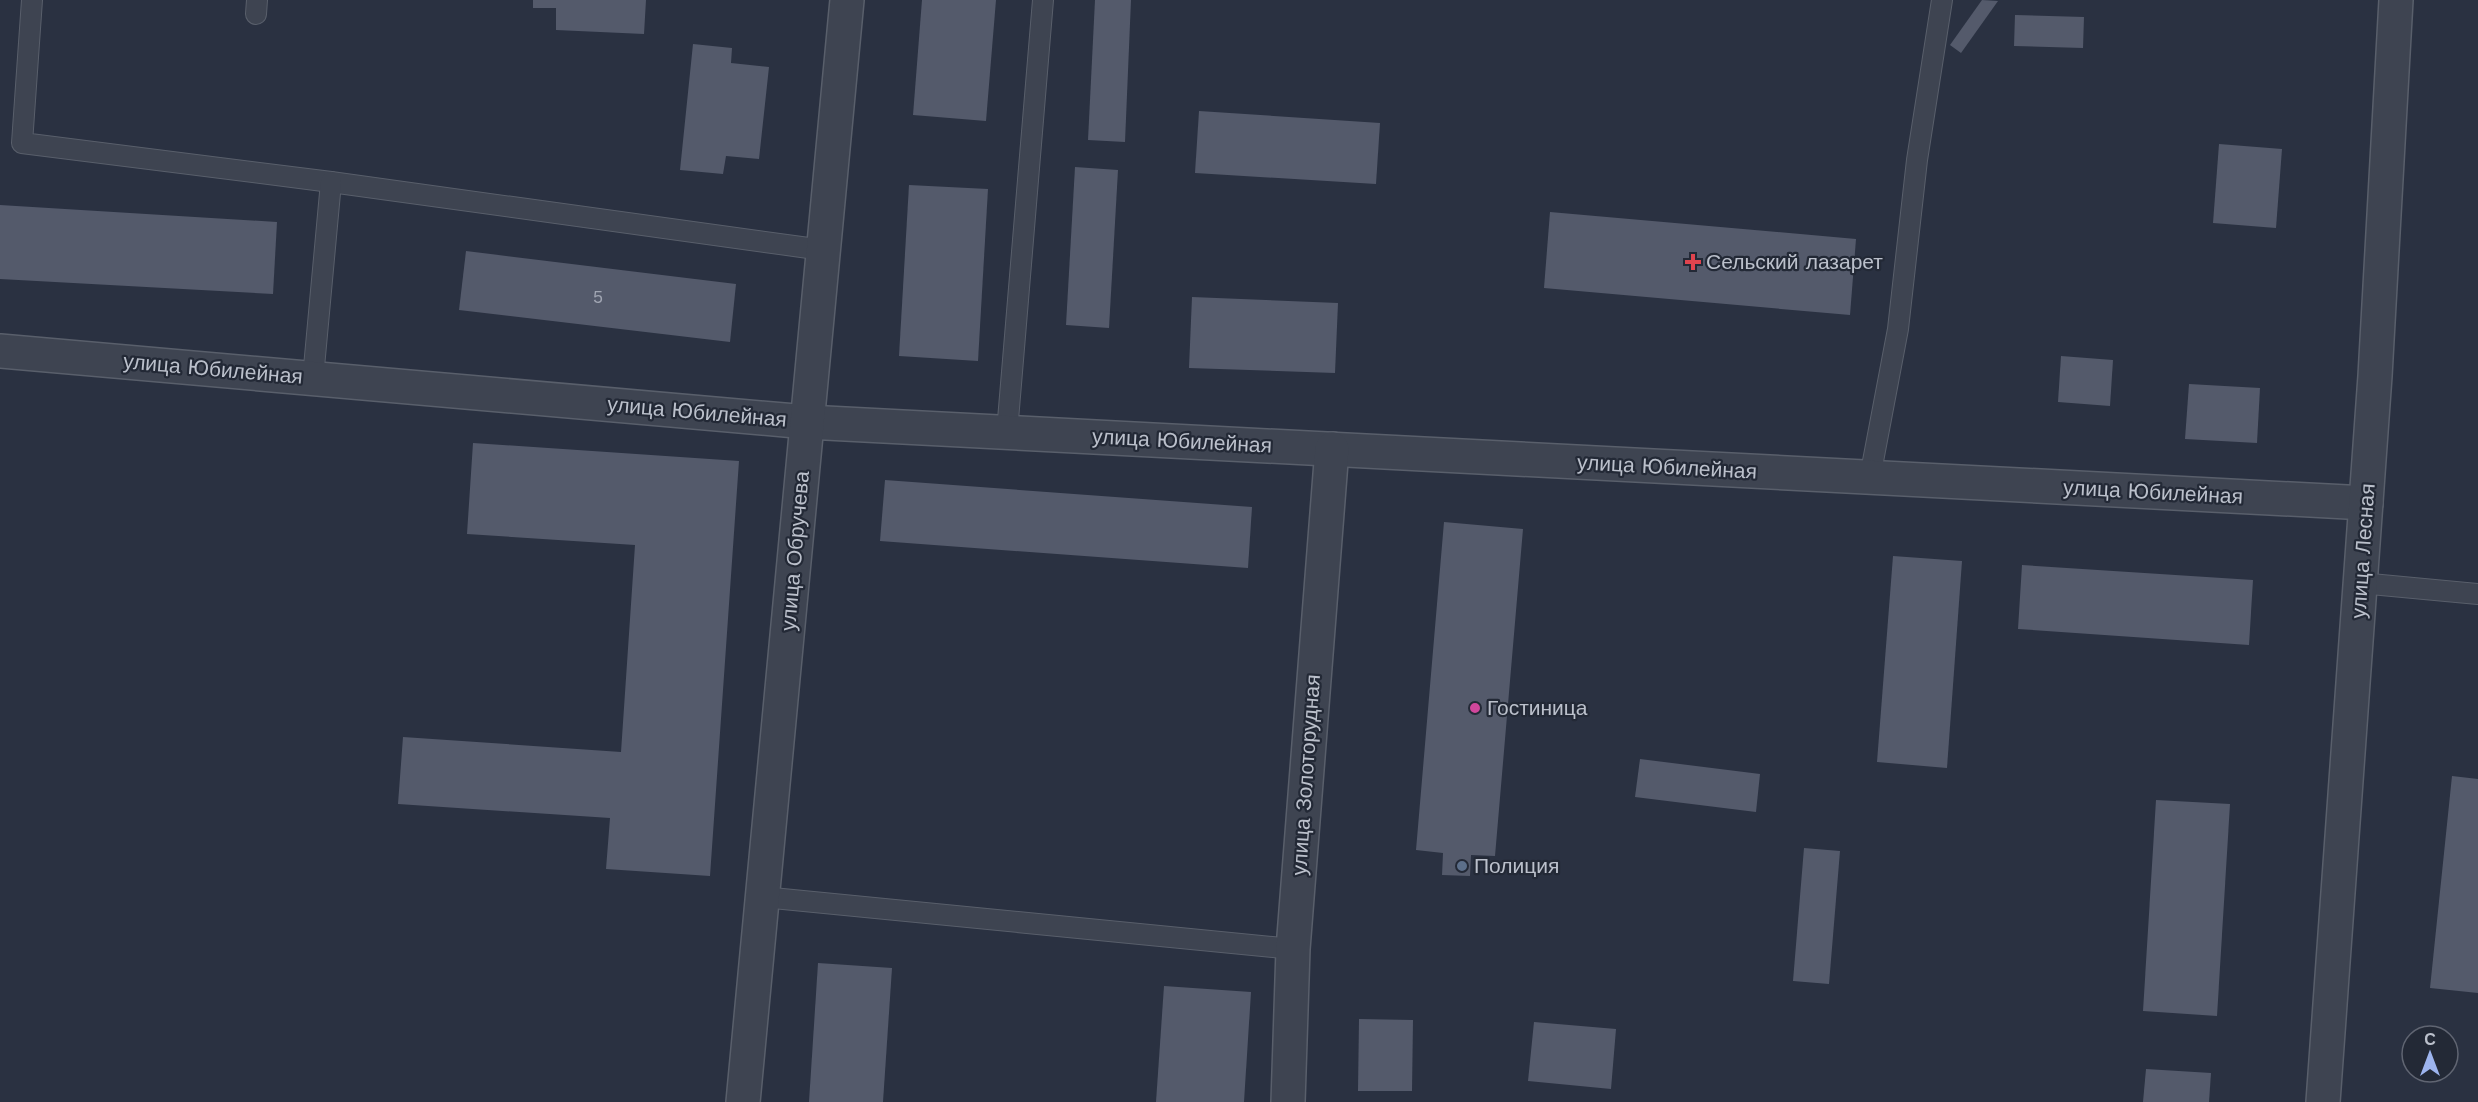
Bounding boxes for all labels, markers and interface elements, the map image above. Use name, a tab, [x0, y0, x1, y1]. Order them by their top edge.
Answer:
place label: Сельский лазарет	[1706, 249, 1883, 274]
marker: Сельский лазарет	[1684, 253, 1702, 271]
house number: 5	[593, 286, 603, 307]
street label: улица Юбилейная	[122, 348, 304, 389]
street label: улица Юбилейная	[606, 391, 788, 432]
street label: улица Юбилейная	[1091, 423, 1273, 458]
street label: улица Юбилейная	[1576, 449, 1758, 484]
street label: улица Обручева	[775, 470, 814, 632]
street label: улица Юбилейная	[2062, 474, 2244, 509]
street label: улица Лесная	[2345, 483, 2380, 619]
street label: улица Золоторудная	[1286, 673, 1325, 876]
place label: Гостиница	[1487, 695, 1588, 720]
marker: Гостиница	[1468, 701, 1482, 715]
place label: Полиция	[1474, 853, 1559, 878]
marker: Полиция	[1455, 859, 1469, 873]
north arrow	[2400, 1024, 2460, 1084]
text: С	[2424, 1030, 2436, 1049]

